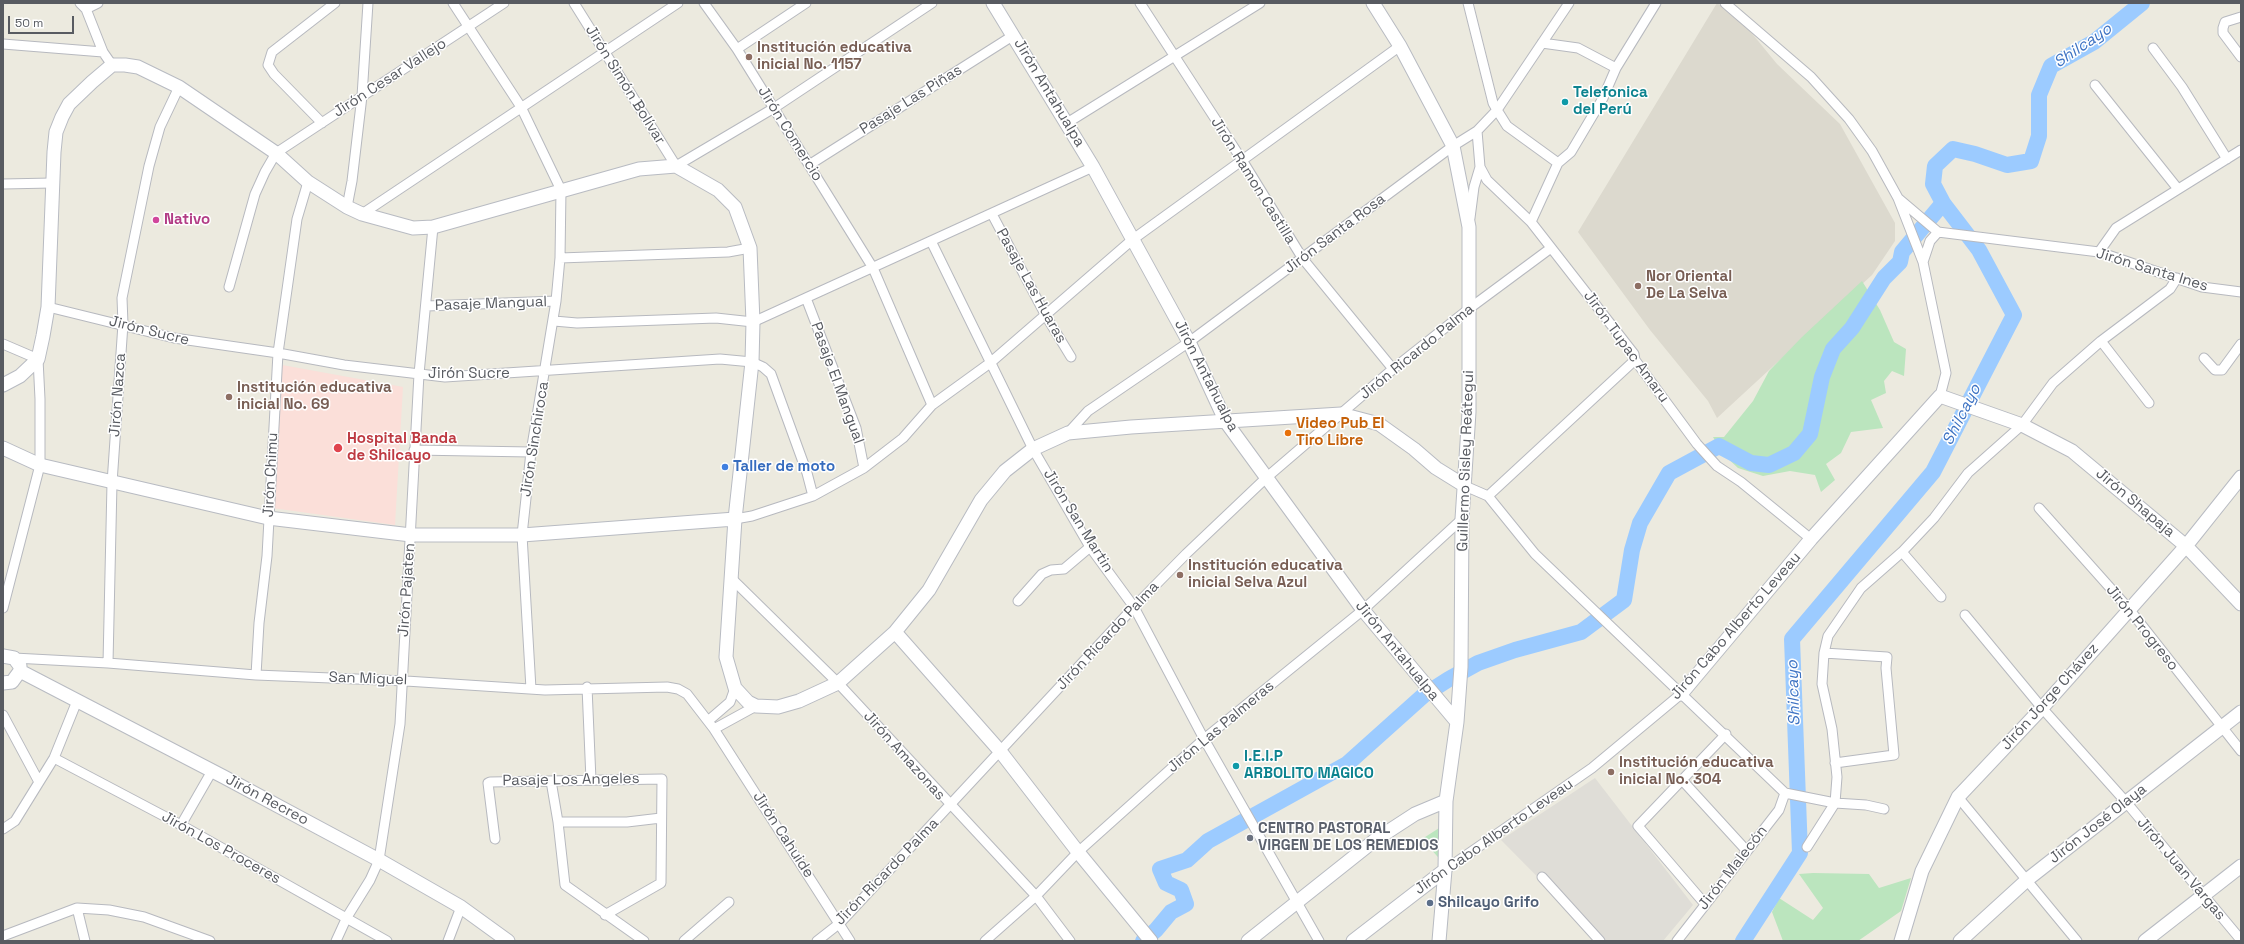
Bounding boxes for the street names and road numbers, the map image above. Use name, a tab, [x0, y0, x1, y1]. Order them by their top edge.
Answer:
street label: Jirón Simón Bolívar	[581, 22, 669, 148]
street label: Jirón Cesar Vallejo	[330, 35, 450, 121]
street label: Jirón Antahualpa	[1010, 36, 1088, 150]
street label: Pasaje Las Piñas	[857, 61, 965, 139]
street label: Jirón Comercio	[754, 83, 826, 185]
street label: Jirón Ramon Castilla	[1207, 114, 1299, 248]
street label: Jirón Santa Rosa	[1281, 190, 1389, 278]
street label: Pasaje Las Huaras	[992, 226, 1070, 346]
street label: Jirón Santa Ines	[2094, 244, 2210, 296]
street label: Jirón Tupac Amaru	[1579, 288, 1673, 406]
street label: Pasaje Mangual	[435, 293, 547, 315]
street label: Jirón Ricardo Palma	[1356, 300, 1478, 404]
street label: Jirón Sucre	[107, 312, 191, 350]
street label: Jirón Antahualpa	[1170, 317, 1242, 435]
street label: Pasaje El Mangual	[807, 320, 867, 446]
street label: Jirón Nazca	[106, 352, 130, 438]
street label: Jirón Sucre	[428, 365, 510, 383]
street label: Guillermo Sisley Reátegui	[1454, 370, 1478, 552]
street label: Jirón Sinchiroca	[517, 380, 553, 498]
street label: Jirón Chimu	[260, 432, 282, 518]
street label: Jirón Shapaja	[2092, 465, 2178, 541]
street label: Jirón San Martin	[1039, 466, 1117, 576]
street label: Jirón Pajaten	[395, 542, 419, 638]
street label: Jirón Cabo Alberto Leveau	[1667, 549, 1805, 703]
street label: Jirón Ricardo Palma	[1053, 578, 1163, 694]
street label: Jirón Progreso	[2102, 582, 2182, 674]
street label: Jirón Antahualpa	[1351, 598, 1443, 704]
street label: Jirón Jorge Chávez	[1997, 640, 2103, 754]
street label: San Miguel	[328, 669, 408, 689]
street label: Jirón Las Palmeras	[1164, 677, 1278, 777]
street label: Jirón Amazonas	[859, 708, 949, 804]
street label: Pasaje Los Angeles	[502, 770, 640, 790]
street label: Jirón Recreo	[223, 771, 311, 829]
street label: Jirón Cabo Alberto Leveau	[1411, 775, 1577, 899]
street label: Jirón José Olaya	[2046, 780, 2150, 868]
street label: Jirón Cahuide	[748, 789, 818, 881]
street label: Jirón Los Proceres	[158, 808, 284, 888]
street label: Jirón Juan Vargas	[2133, 814, 2229, 924]
street label: Jirón Ricardo Palma	[831, 815, 943, 929]
street label: Jirón Malecón	[1695, 822, 1771, 914]

